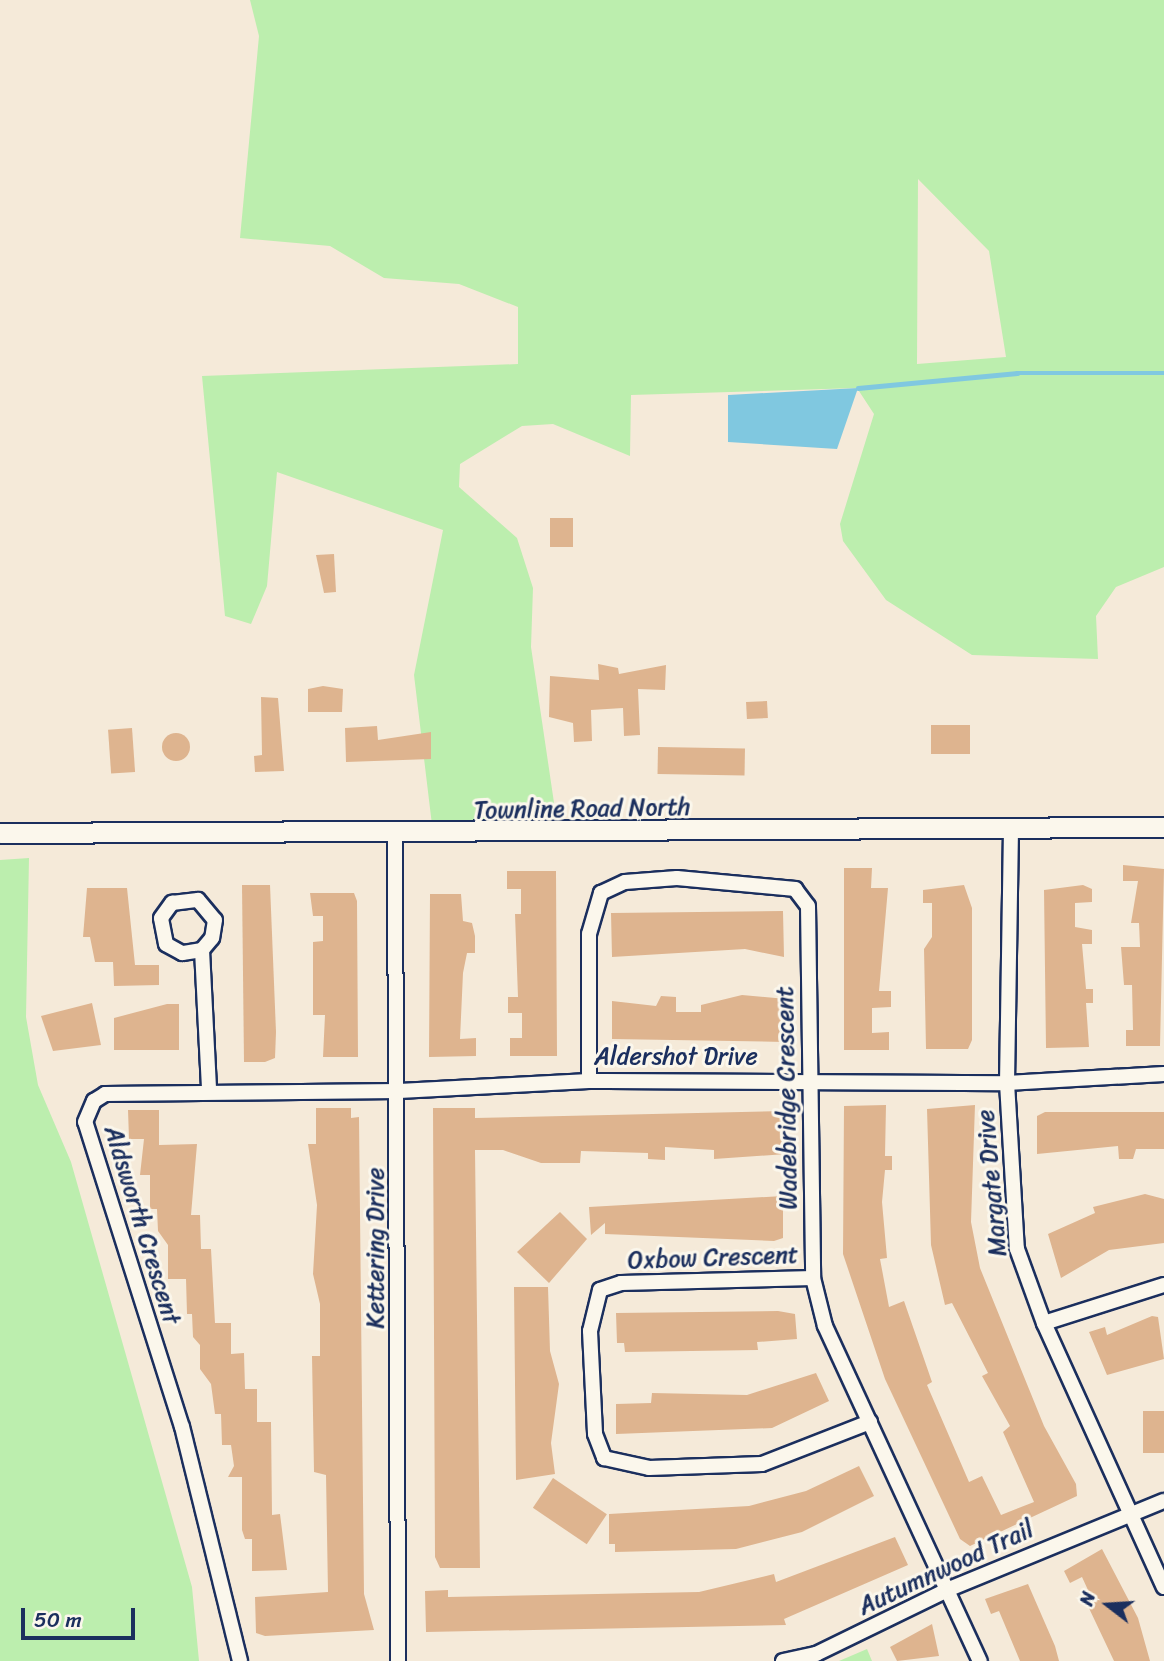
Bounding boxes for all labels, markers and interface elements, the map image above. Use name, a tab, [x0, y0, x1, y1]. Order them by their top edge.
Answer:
street label: Townline Road North	[474, 793, 690, 825]
street label: Wadebridge Crescent	[771, 986, 803, 1210]
street label: Aldershot Drive	[594, 1043, 758, 1071]
street label: Margate Drive	[971, 1108, 1013, 1258]
street label: Aldsworth Crescent	[98, 1121, 186, 1329]
street label: Kettering Drive	[362, 1167, 390, 1329]
street label: Oxbow Crescent	[627, 1241, 799, 1275]
street label: Autumnwood Trail	[854, 1515, 1038, 1621]
north arrow	[1073, 1570, 1143, 1640]
text: N	[1070, 1588, 1105, 1610]
scale bar	[24, 1594, 138, 1638]
text: 50 m	[34, 1601, 82, 1639]

